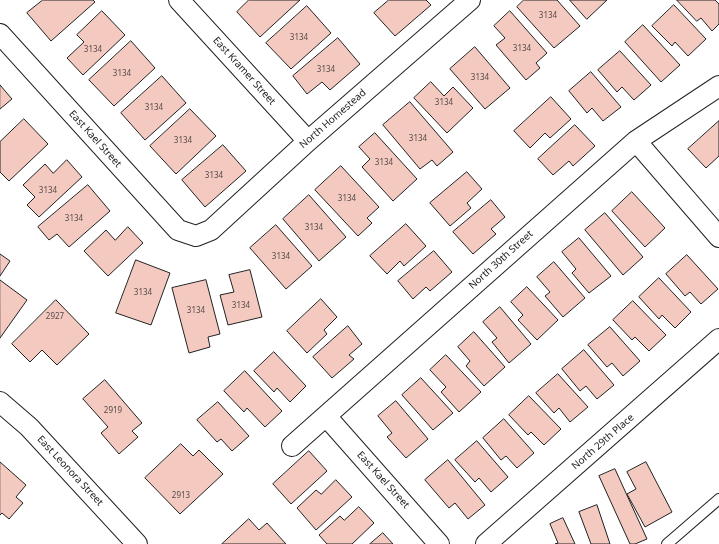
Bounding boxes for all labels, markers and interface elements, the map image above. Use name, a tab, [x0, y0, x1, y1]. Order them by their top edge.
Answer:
house number: 3134	[539, 11, 557, 21]
house number: 3134	[290, 33, 308, 43]
street label: East Kramer Street	[210, 34, 278, 108]
house number: 3134	[513, 44, 531, 54]
house number: 3134	[84, 45, 102, 55]
house number: 3134	[317, 65, 335, 75]
house number: 3134	[113, 69, 131, 79]
house number: 3134	[471, 73, 489, 83]
street label: North Homestead	[297, 87, 369, 151]
house number: 3134	[435, 98, 453, 108]
house number: 3134	[145, 103, 163, 113]
street label: East Kael Street	[66, 108, 124, 170]
house number: 3134	[409, 134, 427, 144]
house number: 3134	[174, 136, 192, 146]
house number: 3134	[375, 158, 393, 168]
house number: 3134	[205, 171, 223, 181]
house number: 3134	[39, 186, 57, 196]
house number: 3134	[338, 194, 356, 204]
house number: 3134	[65, 214, 83, 224]
house number: 3134	[305, 223, 323, 233]
street label: North 30th Street	[467, 228, 535, 292]
house number: 3134	[272, 252, 290, 262]
house number: 3134	[134, 288, 152, 298]
house number: 3134	[232, 301, 250, 311]
house number: 3134	[187, 306, 205, 316]
house number: 2927	[46, 312, 64, 322]
house number: 2919	[104, 406, 122, 416]
street label: North 29th Place	[569, 412, 637, 472]
street label: East Leonora Street	[34, 433, 106, 509]
street label: East Kael Street	[354, 449, 412, 511]
house number: 2913	[172, 491, 190, 501]

